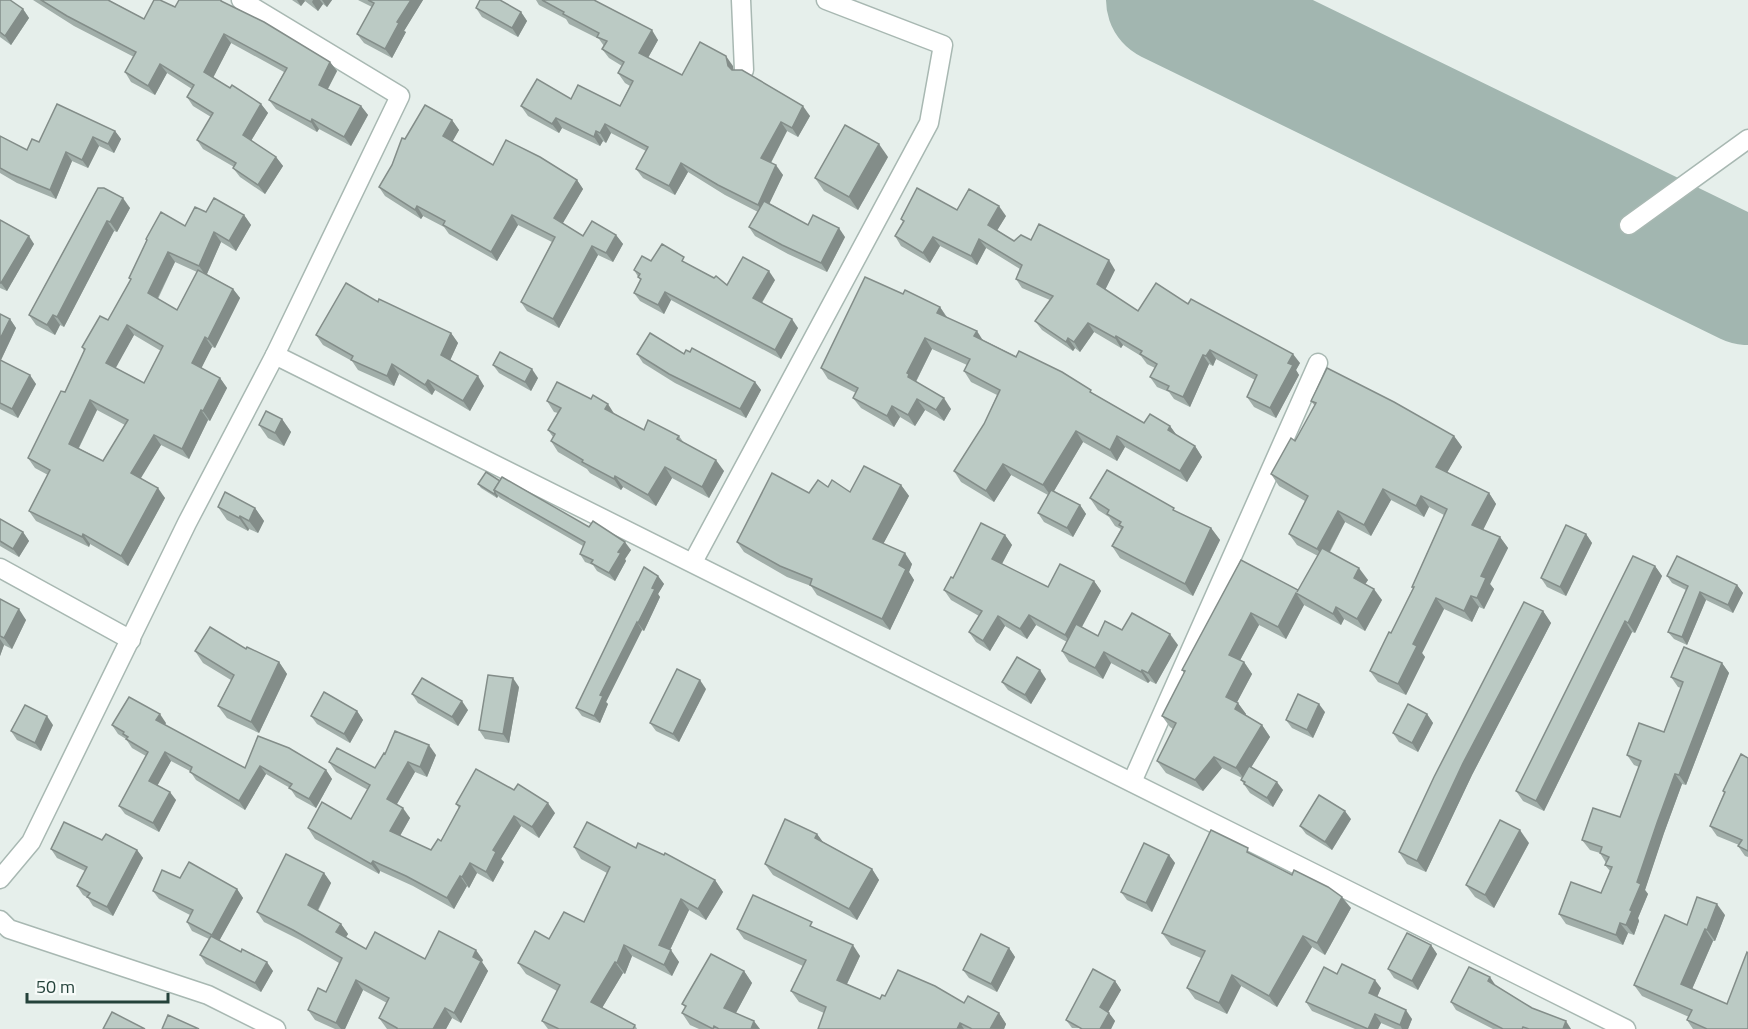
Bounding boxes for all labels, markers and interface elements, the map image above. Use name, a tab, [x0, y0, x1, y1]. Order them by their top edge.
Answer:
scale bar	[27, 966, 168, 1004]
text: 50 m	[36, 973, 75, 1000]

